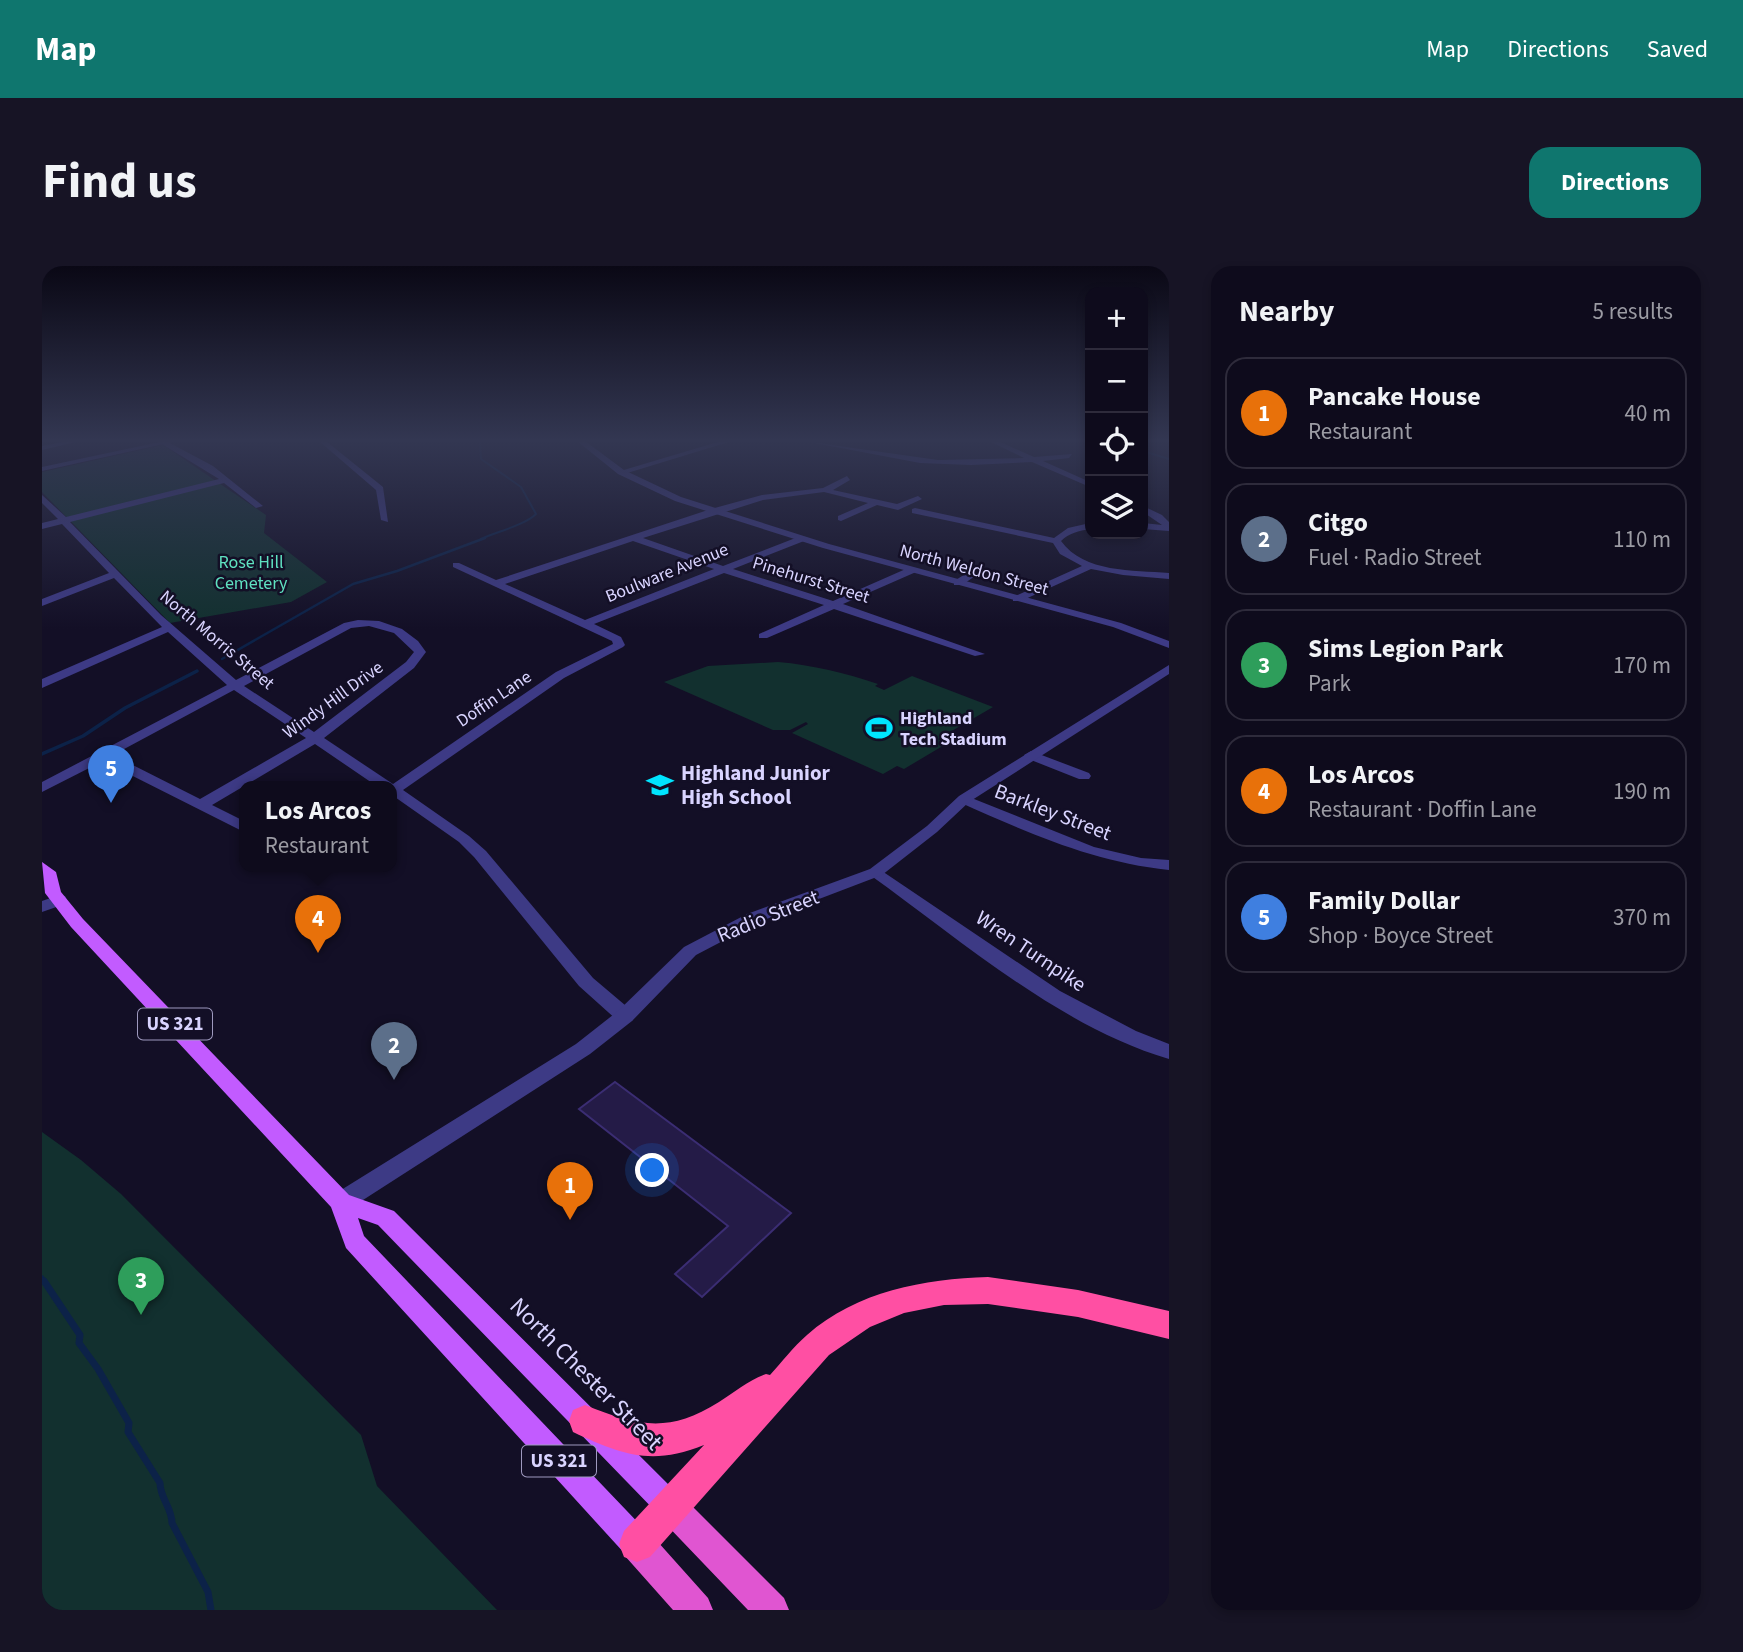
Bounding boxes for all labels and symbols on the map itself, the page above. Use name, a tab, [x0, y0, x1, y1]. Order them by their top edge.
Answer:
street label: Boulware Avenue	[602, 537, 732, 609]
street label: North Weldon Street	[897, 538, 1051, 602]
park label: Rose Hill Cemetery	[215, 550, 288, 596]
street label: Pinehurst Street	[749, 550, 873, 610]
street label: North Morris Street	[154, 584, 280, 696]
street label: Windy Hill Drive	[278, 655, 388, 745]
street label: Doffin Lane	[452, 665, 537, 733]
place label: Highland Tech Stadium	[900, 706, 1007, 752]
sports icon: Highland Tech Stadium	[864, 713, 894, 743]
pin: 5	[88, 745, 134, 803]
place label: Highland Junior High School	[681, 758, 831, 812]
school or university icon: Highland Junior High School	[645, 770, 675, 800]
street label: Barkley Street	[990, 776, 1116, 848]
street label: Radio Street	[713, 882, 823, 950]
pin: 4	[295, 895, 341, 953]
street label: Wren Turnpike	[970, 903, 1092, 999]
road number: US 321	[138, 1009, 212, 1040]
pin: 2	[371, 1022, 417, 1080]
your location	[635, 1153, 669, 1187]
pin: 1	[547, 1162, 593, 1220]
pin: 3	[118, 1257, 164, 1315]
street label: North Chester Street	[501, 1289, 671, 1459]
road number: US 321	[522, 1446, 596, 1476]

